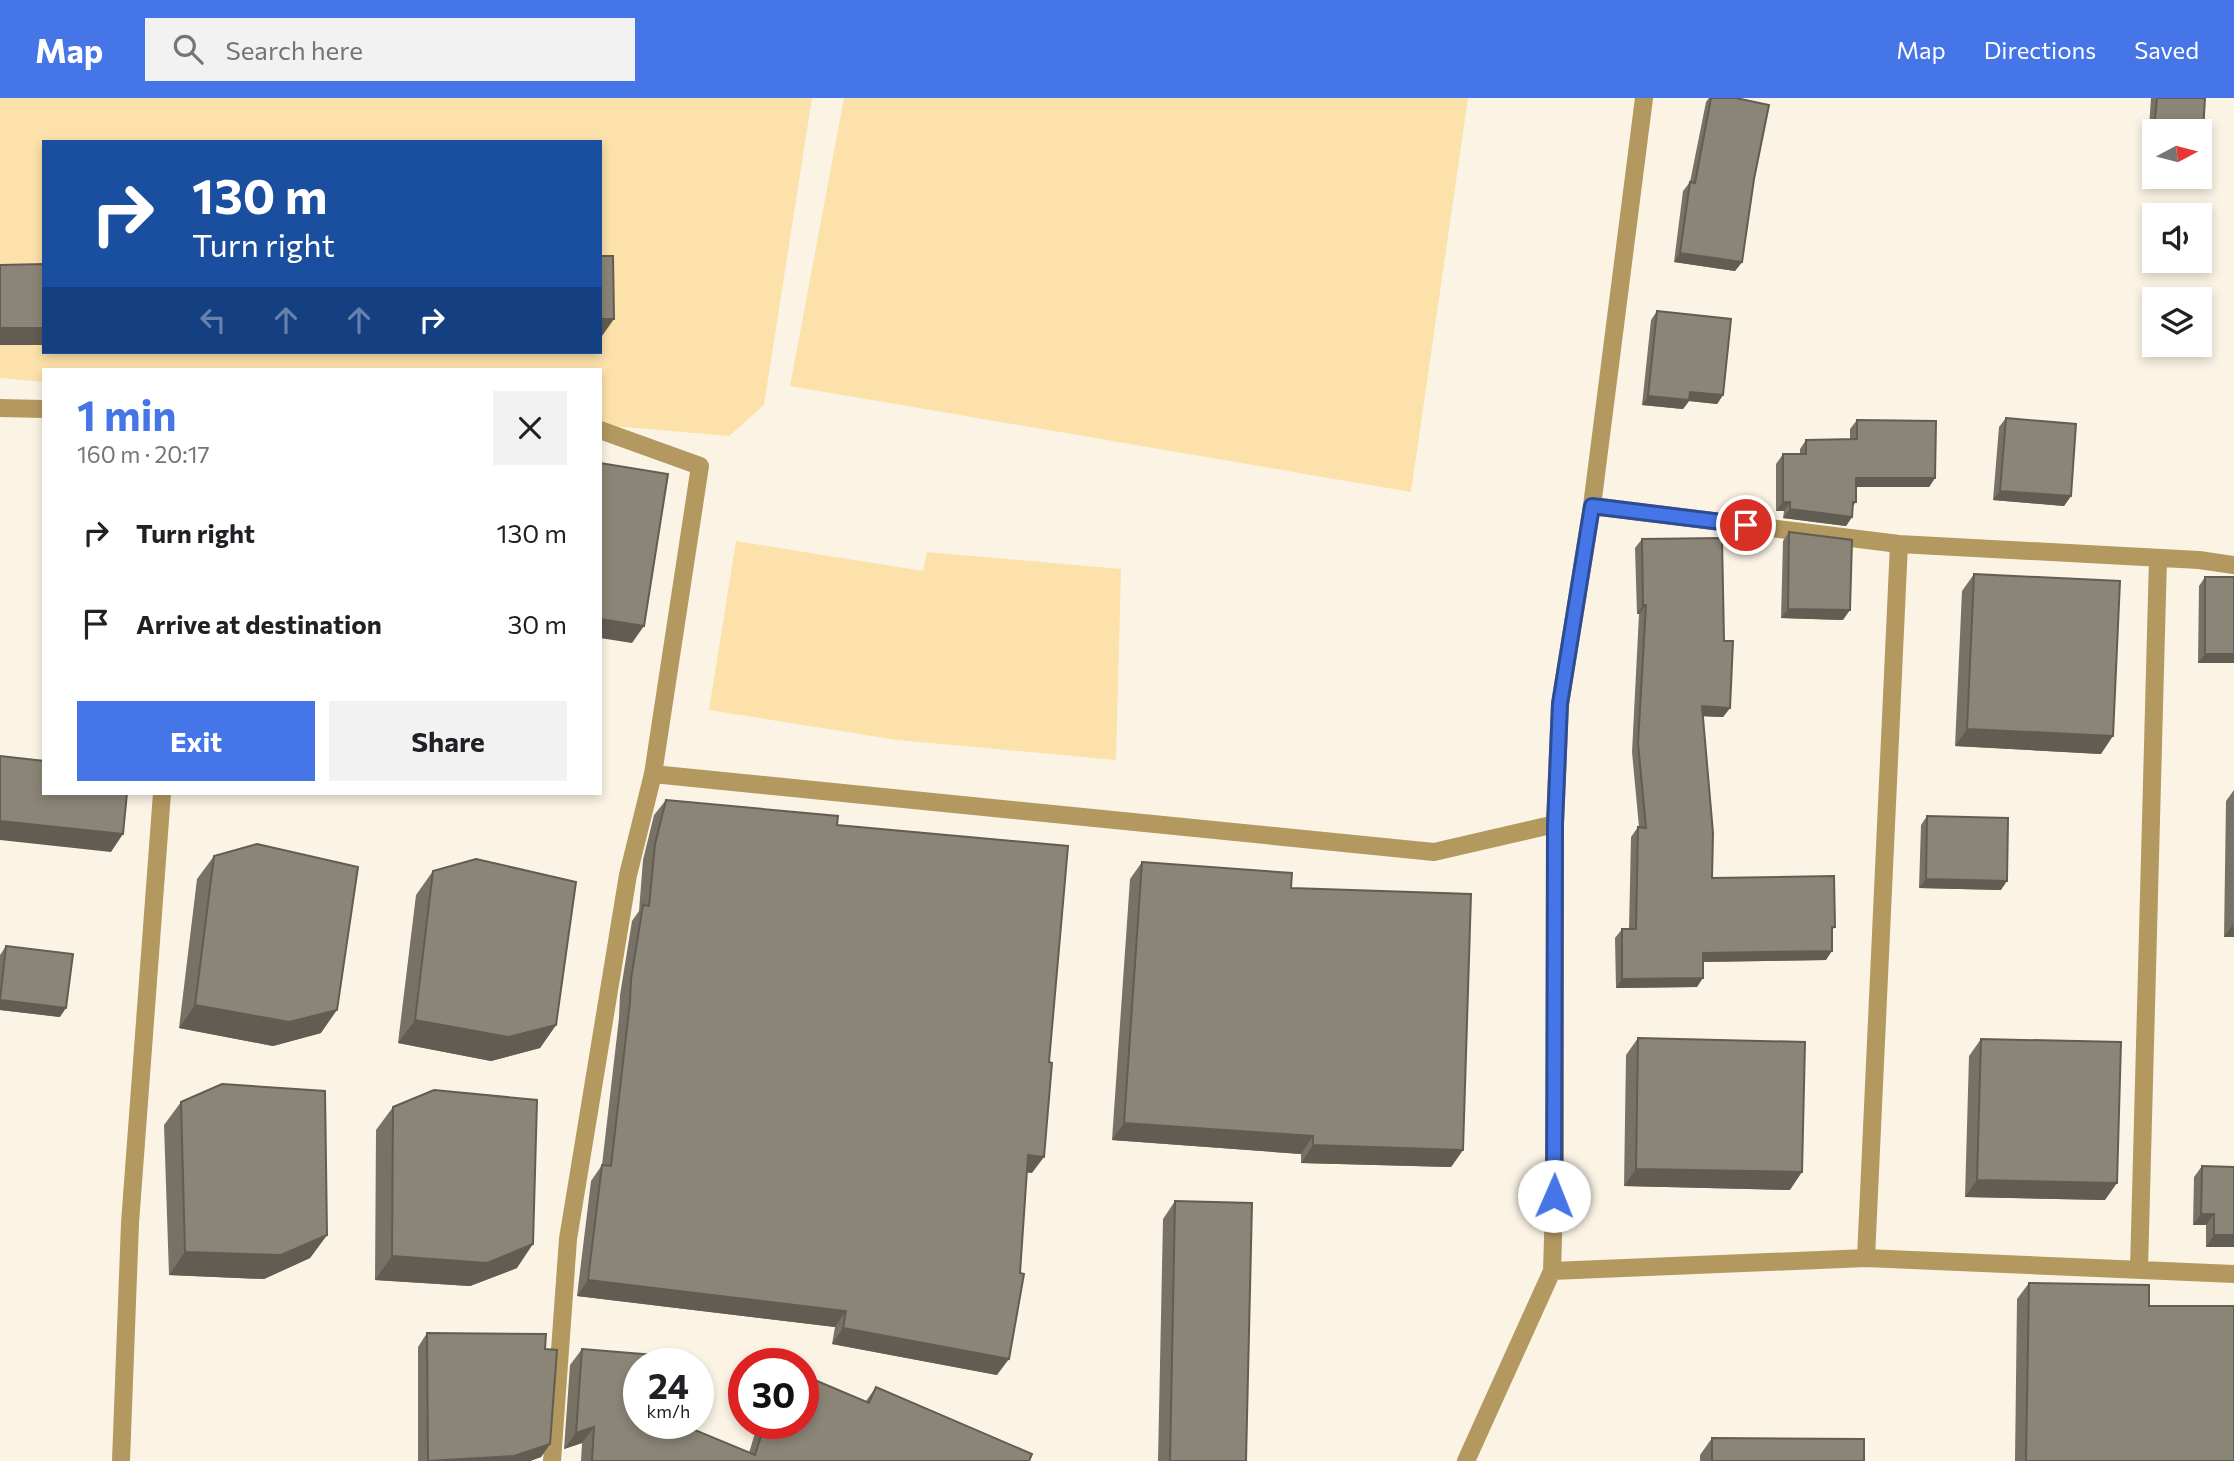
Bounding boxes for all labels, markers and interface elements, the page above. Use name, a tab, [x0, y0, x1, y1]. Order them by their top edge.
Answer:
search box	[145, 18, 635, 81]
text: Map	[35, 29, 103, 70]
icon: search	[169, 30, 207, 68]
text: Search here	[225, 34, 363, 65]
text: Map	[1896, 35, 1946, 64]
text: Directions	[1984, 35, 2096, 64]
text: Saved	[2134, 35, 2199, 64]
north arrow	[2142, 119, 2212, 189]
map controls	[2142, 119, 2212, 357]
text: 130 m	[192, 164, 327, 224]
icon: right	[77, 168, 168, 259]
button: sound	[2142, 203, 2212, 273]
text: Turn right	[192, 224, 335, 264]
button: layers	[2142, 287, 2212, 357]
icon: left	[194, 301, 232, 339]
icon: ahead	[267, 301, 305, 339]
icon: ahead	[340, 301, 378, 339]
icon: right	[413, 301, 451, 339]
text: 1 min	[77, 388, 177, 440]
button: close	[493, 391, 567, 465]
text: 160 m · 20:17	[77, 440, 210, 468]
pin	[1716, 495, 1776, 555]
icon: arrive	[1727, 506, 1765, 544]
icon: right	[77, 514, 115, 552]
text: Turn right	[136, 517, 255, 548]
text: 130 m	[496, 517, 567, 548]
icon: arrive	[77, 605, 115, 643]
text: Arrive at destination	[136, 608, 382, 639]
text: 30 m	[508, 608, 567, 639]
button: Exit	[77, 701, 315, 781]
button: Share	[329, 701, 567, 781]
position arrow	[1517, 1159, 1591, 1233]
speed limit sign: 30	[728, 1348, 819, 1439]
text: 24	[648, 1363, 689, 1406]
text: km/h	[647, 1400, 690, 1422]

